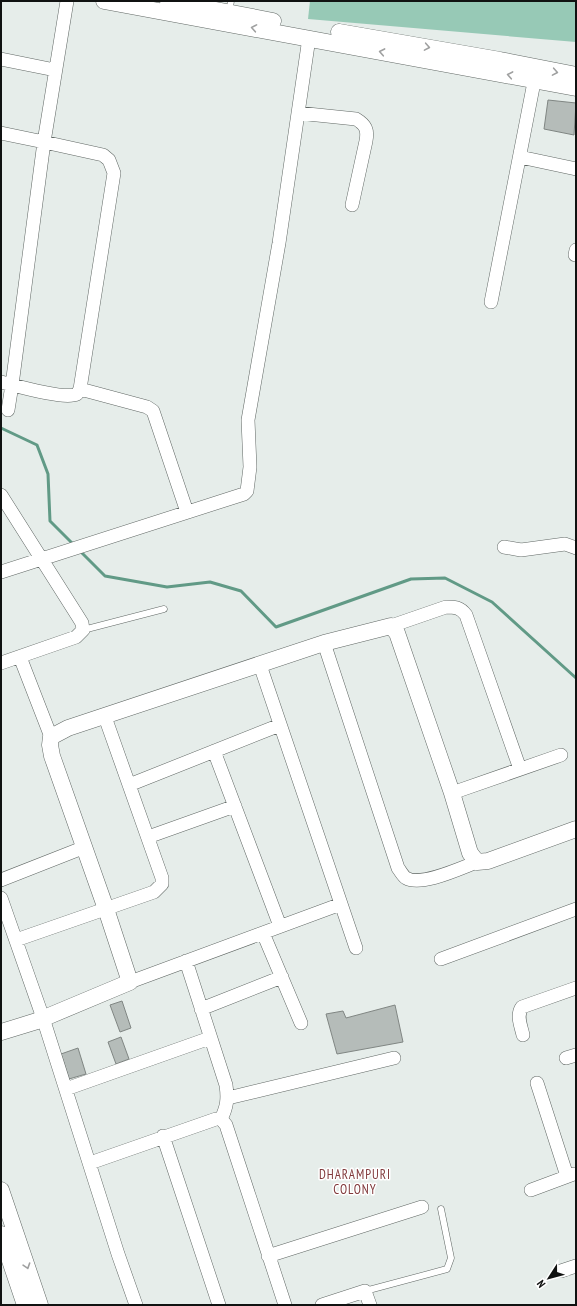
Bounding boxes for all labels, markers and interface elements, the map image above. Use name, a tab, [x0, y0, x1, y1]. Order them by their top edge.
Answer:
one-way arrow	[251, 25, 258, 33]
one-way arrow	[424, 43, 430, 51]
one-way arrow	[379, 48, 385, 56]
one-way arrow	[552, 67, 558, 75]
one-way arrow	[507, 72, 513, 80]
district label: DHARAMPURI COLONY	[319, 1166, 391, 1198]
north arrow	[529, 1258, 569, 1298]
one-way arrow	[22, 1263, 31, 1270]
text: N	[533, 1277, 548, 1290]

